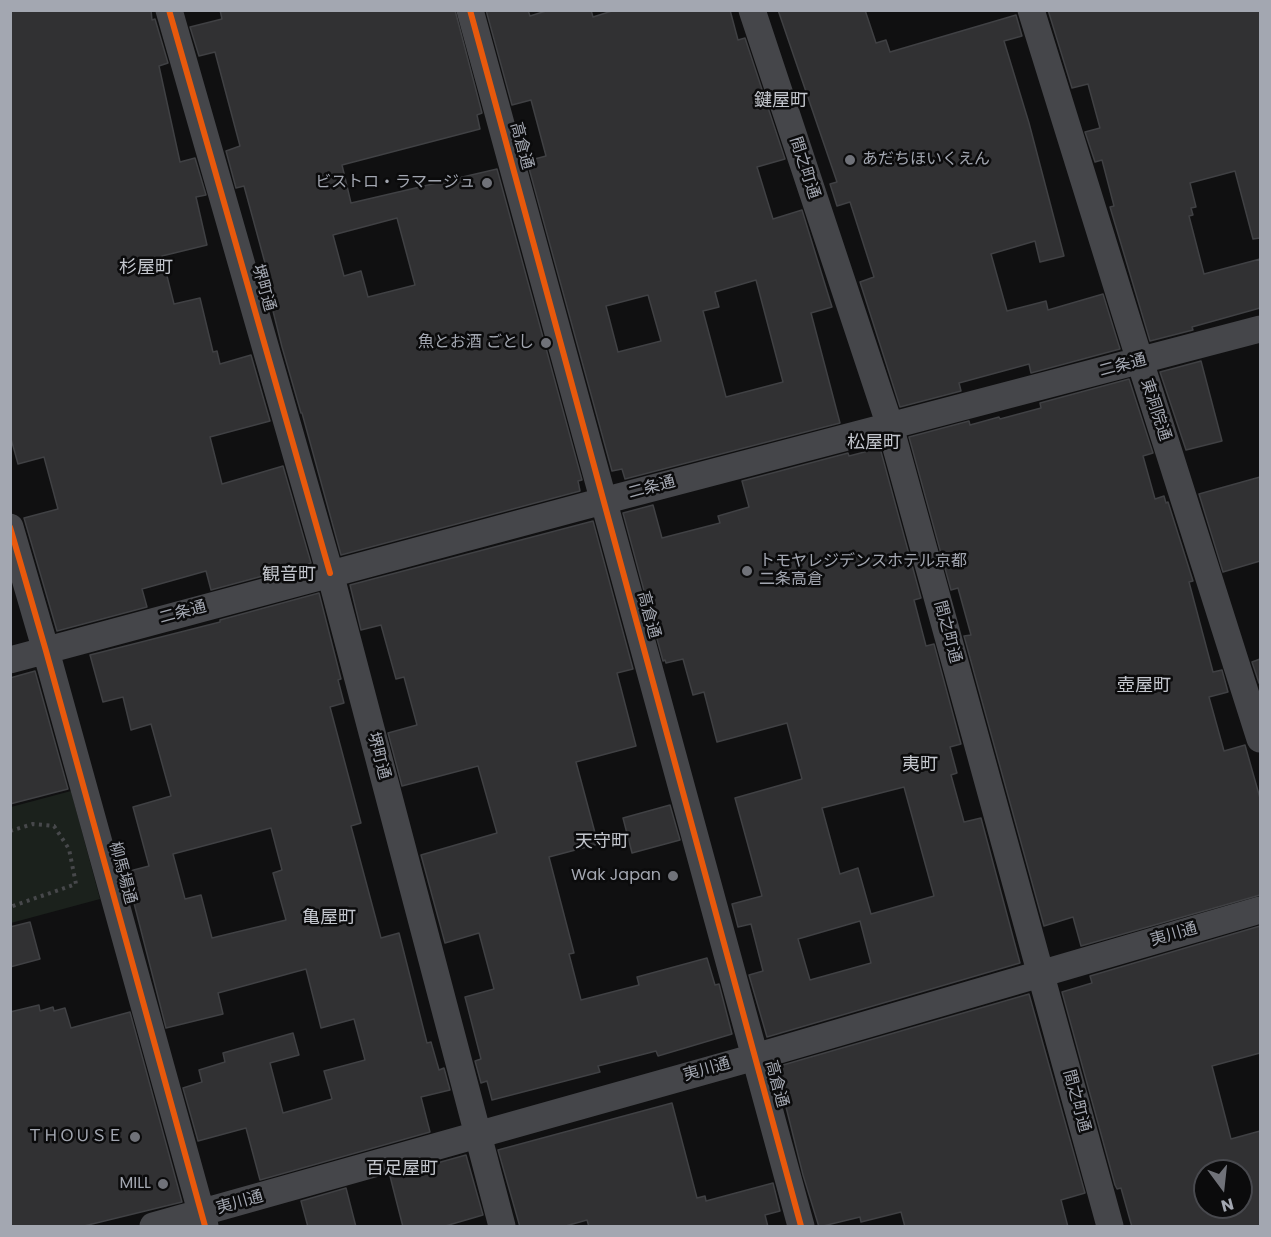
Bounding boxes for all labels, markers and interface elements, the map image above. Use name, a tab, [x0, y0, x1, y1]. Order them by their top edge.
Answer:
district label: 鍵屋町	[754, 90, 808, 112]
street label: 高倉通	[506, 120, 536, 172]
street label: 間之町通	[785, 135, 823, 201]
place label: あだちほいくえん	[862, 150, 990, 170]
marker: あだちほいくえん	[843, 153, 857, 167]
place label: ビストロ・ラマージュ	[315, 173, 475, 193]
marker: ビストロ・ラマージュ	[480, 176, 494, 190]
district label: 杉屋町	[119, 257, 173, 279]
street label: 堺町通	[247, 262, 279, 314]
place label: 魚とお酒 ごとし	[418, 333, 534, 353]
marker: 魚とお酒 ごとし	[539, 336, 553, 350]
street label: 二条通	[1097, 351, 1149, 381]
street label: 東洞院通	[1136, 377, 1174, 443]
district label: 松屋町	[847, 432, 901, 454]
street label: 二条通	[626, 473, 678, 503]
place label: トモヤレジデンスホテル京都 二条高倉	[759, 552, 967, 590]
district label: 観音町	[262, 564, 316, 586]
marker: トモヤレジデンスホテル京都 二条高倉	[740, 564, 754, 578]
street label: 高倉通	[633, 589, 663, 641]
street label: 二条通	[157, 598, 209, 628]
street label: 間之町通	[929, 599, 965, 665]
district label: 壺屋町	[1117, 675, 1171, 697]
street label: 堺町通	[363, 730, 393, 782]
district label: 夷町	[902, 754, 938, 776]
district label: 天守町	[575, 831, 629, 853]
street label: 柳馬場通	[104, 840, 140, 906]
place label: Wak Japan	[571, 866, 661, 886]
marker: Wak Japan	[666, 869, 680, 883]
district label: 亀屋町	[302, 907, 356, 929]
street label: 夷川通	[1148, 919, 1200, 951]
street label: 夷川通	[681, 1054, 733, 1086]
street label: 高倉通	[761, 1058, 791, 1110]
street label: 間之町通	[1058, 1068, 1094, 1134]
place label: ＴＨＯＵＳＥ	[27, 1127, 123, 1147]
marker: ＴＨＯＵＳＥ	[128, 1130, 142, 1144]
district label: 百足屋町	[366, 1158, 438, 1180]
north arrow	[1193, 1159, 1253, 1219]
place label: MILL	[119, 1174, 151, 1194]
marker: MILL	[156, 1177, 170, 1191]
street label: 夷川通	[214, 1187, 266, 1219]
text: N	[1218, 1192, 1236, 1218]

